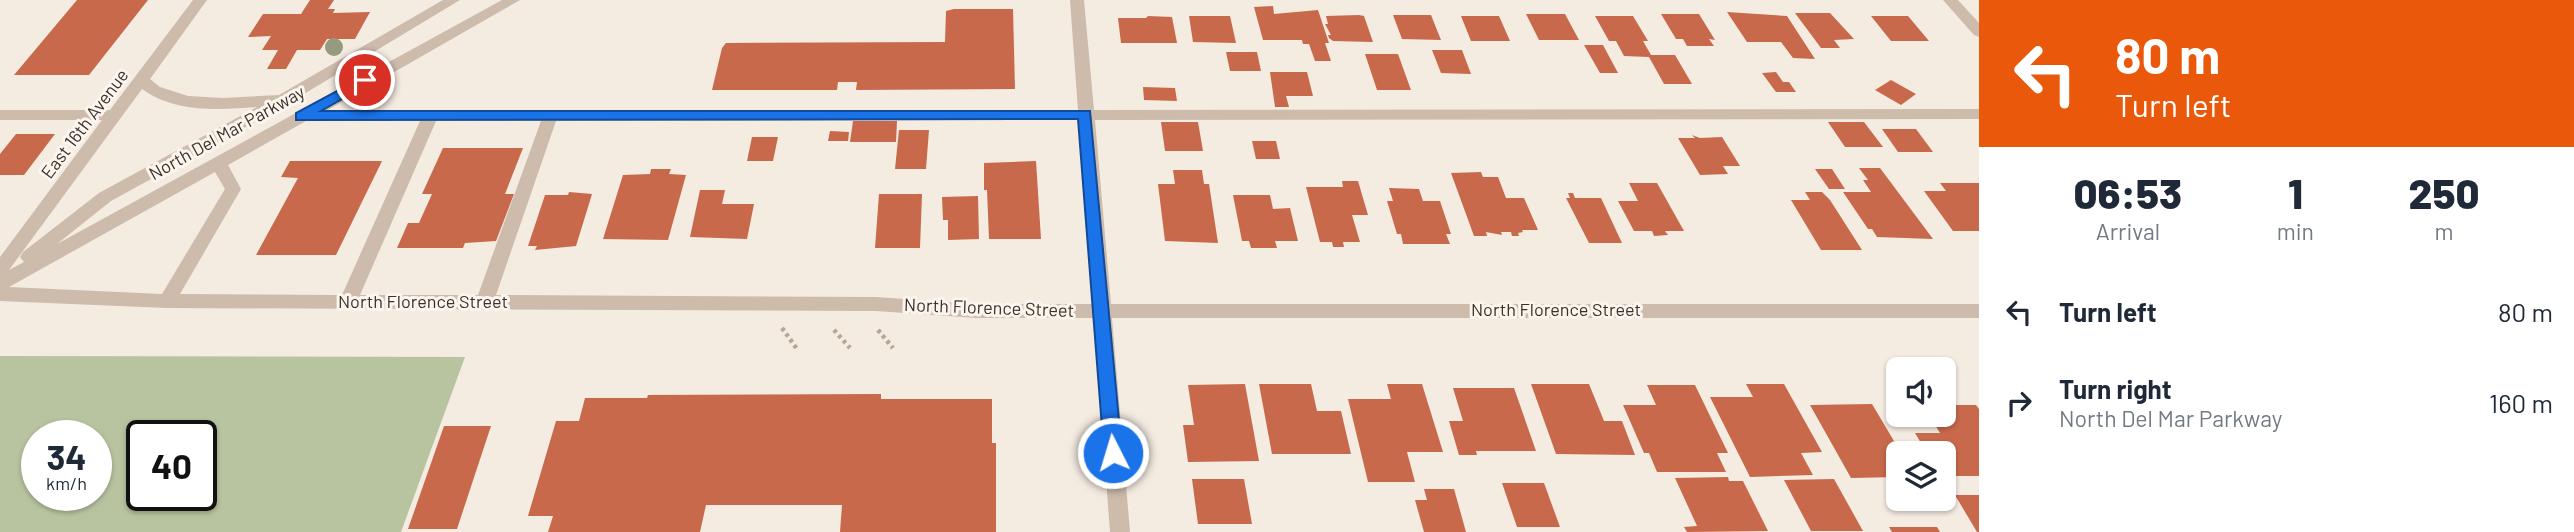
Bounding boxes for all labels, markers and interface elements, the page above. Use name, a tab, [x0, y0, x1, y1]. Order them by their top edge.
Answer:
text: 80 m	[2115, 25, 2220, 84]
icon: left	[2000, 28, 2091, 119]
pin	[335, 50, 395, 110]
icon: arrive	[346, 61, 384, 99]
street label: East 16th Avenue	[36, 64, 133, 183]
street label: North Del Mar Parkway	[145, 80, 308, 184]
text: Turn left	[2115, 85, 2232, 123]
text: 06:53	[2074, 167, 2182, 217]
text: 1	[2288, 167, 2303, 217]
text: 250	[2409, 167, 2479, 217]
text: Arrival	[2096, 217, 2160, 245]
text: min	[2277, 217, 2314, 245]
text: m	[2434, 217, 2453, 245]
street label: North Florence Street	[338, 290, 508, 312]
street label: North Florence Street	[904, 293, 1074, 321]
icon: left	[2000, 293, 2038, 331]
text: Turn left	[2059, 296, 2157, 327]
text: 80 m	[2498, 296, 2553, 327]
street label: North Florence Street	[1471, 298, 1641, 320]
map controls	[1886, 357, 1956, 511]
button: sound	[1886, 357, 1956, 427]
text: Turn right	[2059, 373, 2172, 404]
icon: right	[2000, 384, 2038, 422]
text: 160 m	[2489, 387, 2553, 418]
text: North Del Mar Parkway	[2059, 404, 2282, 432]
position arrow	[1076, 416, 1150, 490]
speed limit sign: 40	[126, 420, 217, 511]
text: 34	[46, 435, 87, 477]
button: layers	[1886, 441, 1956, 511]
text: km/h	[46, 472, 87, 494]

